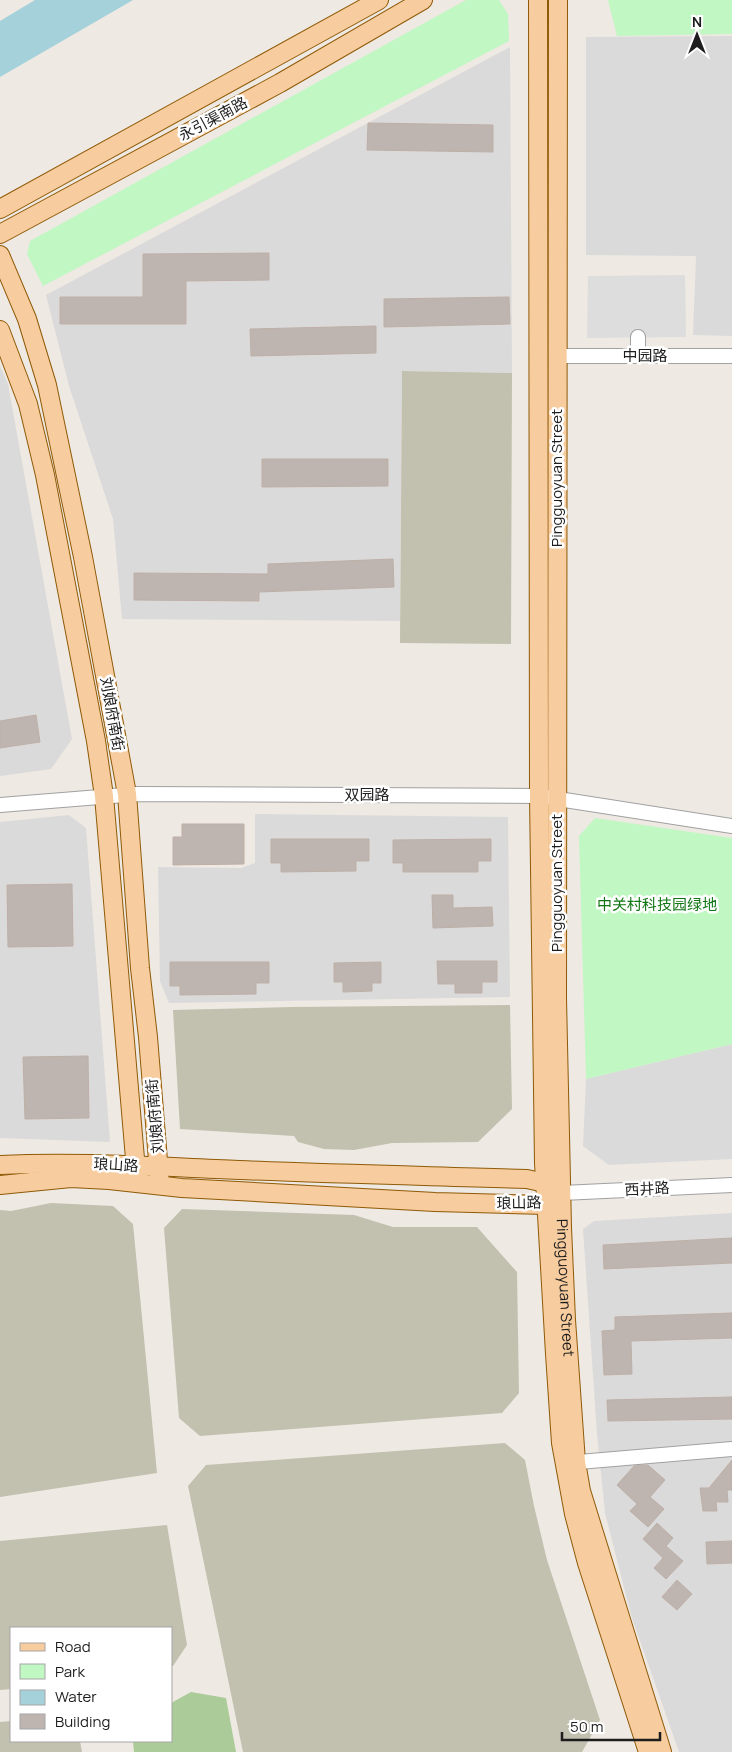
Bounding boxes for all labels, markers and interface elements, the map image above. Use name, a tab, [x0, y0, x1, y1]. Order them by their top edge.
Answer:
north arrow	[672, 10, 722, 60]
text: N	[692, 12, 702, 31]
street label: 永引渠南路	[175, 92, 251, 145]
street label: 中园路	[622, 345, 668, 366]
street label: Pingguoyuan Street	[546, 409, 567, 547]
street label: 刘娘府南街	[96, 675, 129, 753]
street label: 双园路	[344, 784, 390, 805]
street label: Pingguoyuan Street	[546, 814, 567, 952]
park label: 中关村科技园绿地	[597, 894, 717, 915]
street label: 刘娘府南街	[141, 1078, 168, 1154]
street label: 琅山路	[93, 1153, 139, 1176]
street label: 西井路	[624, 1177, 670, 1200]
street label: 琅山路	[496, 1192, 542, 1213]
street label: Pingguoyuan Street	[552, 1219, 580, 1357]
legend	[10, 1627, 172, 1742]
text: Road	[55, 1636, 91, 1657]
text: Park	[55, 1661, 85, 1682]
text: Water	[55, 1686, 97, 1707]
scale bar	[562, 1710, 660, 1742]
text: Building	[55, 1711, 110, 1732]
text: 50 m	[570, 1716, 604, 1737]

